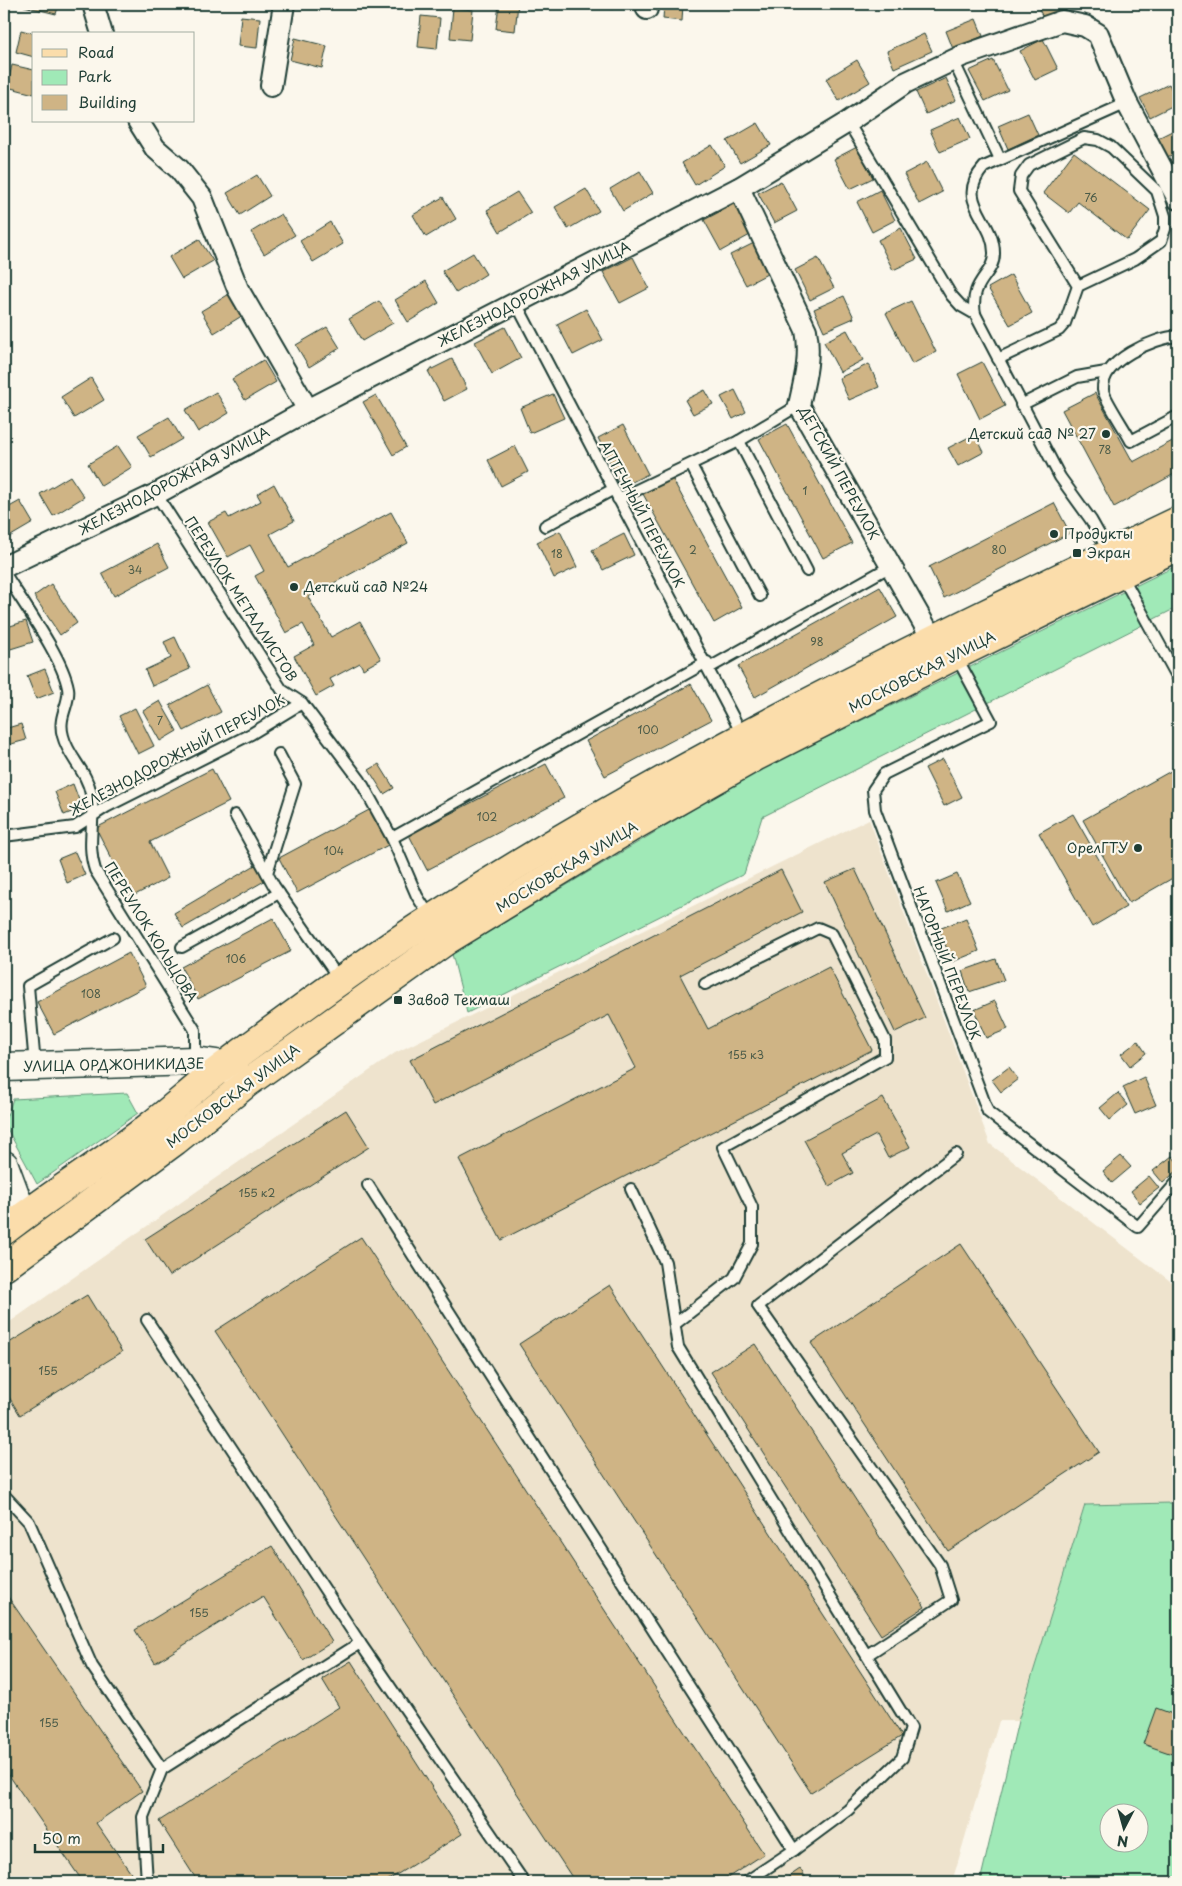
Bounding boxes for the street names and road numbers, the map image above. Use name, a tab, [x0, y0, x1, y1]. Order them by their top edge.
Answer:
street label: ЖЕЛЕЗНОДОРОЖНАЯ УЛИЦА	[434, 236, 634, 351]
street label: ДЕТСКИЙ ПЕРЕУЛОК	[793, 401, 885, 543]
street label: ЖЕЛЕЗНОДОРОЖНАЯ УЛИЦА	[75, 421, 273, 540]
street label: АПТЕЧНЫЙ ПЕРЕУЛОК	[595, 436, 690, 591]
street label: ПЕРЕУЛОК МЕТАЛЛИСТОВ	[180, 512, 303, 685]
street label: МОСКОВСКАЯ УЛИЦА	[845, 625, 999, 718]
street label: ЖЕЛЕЗНОДОРОЖНЫЙ ПЕРЕУЛОК	[65, 689, 288, 820]
street label: МОСКОВСКАЯ УЛИЦА	[492, 816, 642, 917]
street label: ПЕРЕУЛОК КОЛЬЦОВА	[100, 858, 203, 1006]
street label: НАГОРНЫЙ ПЕРЕУЛОК	[909, 883, 986, 1043]
street label: МОСКОВСКАЯ УЛИЦА	[162, 1038, 304, 1153]
street label: УЛИЦА ОРДЖОНИКИДЗЕ	[23, 1052, 205, 1077]

